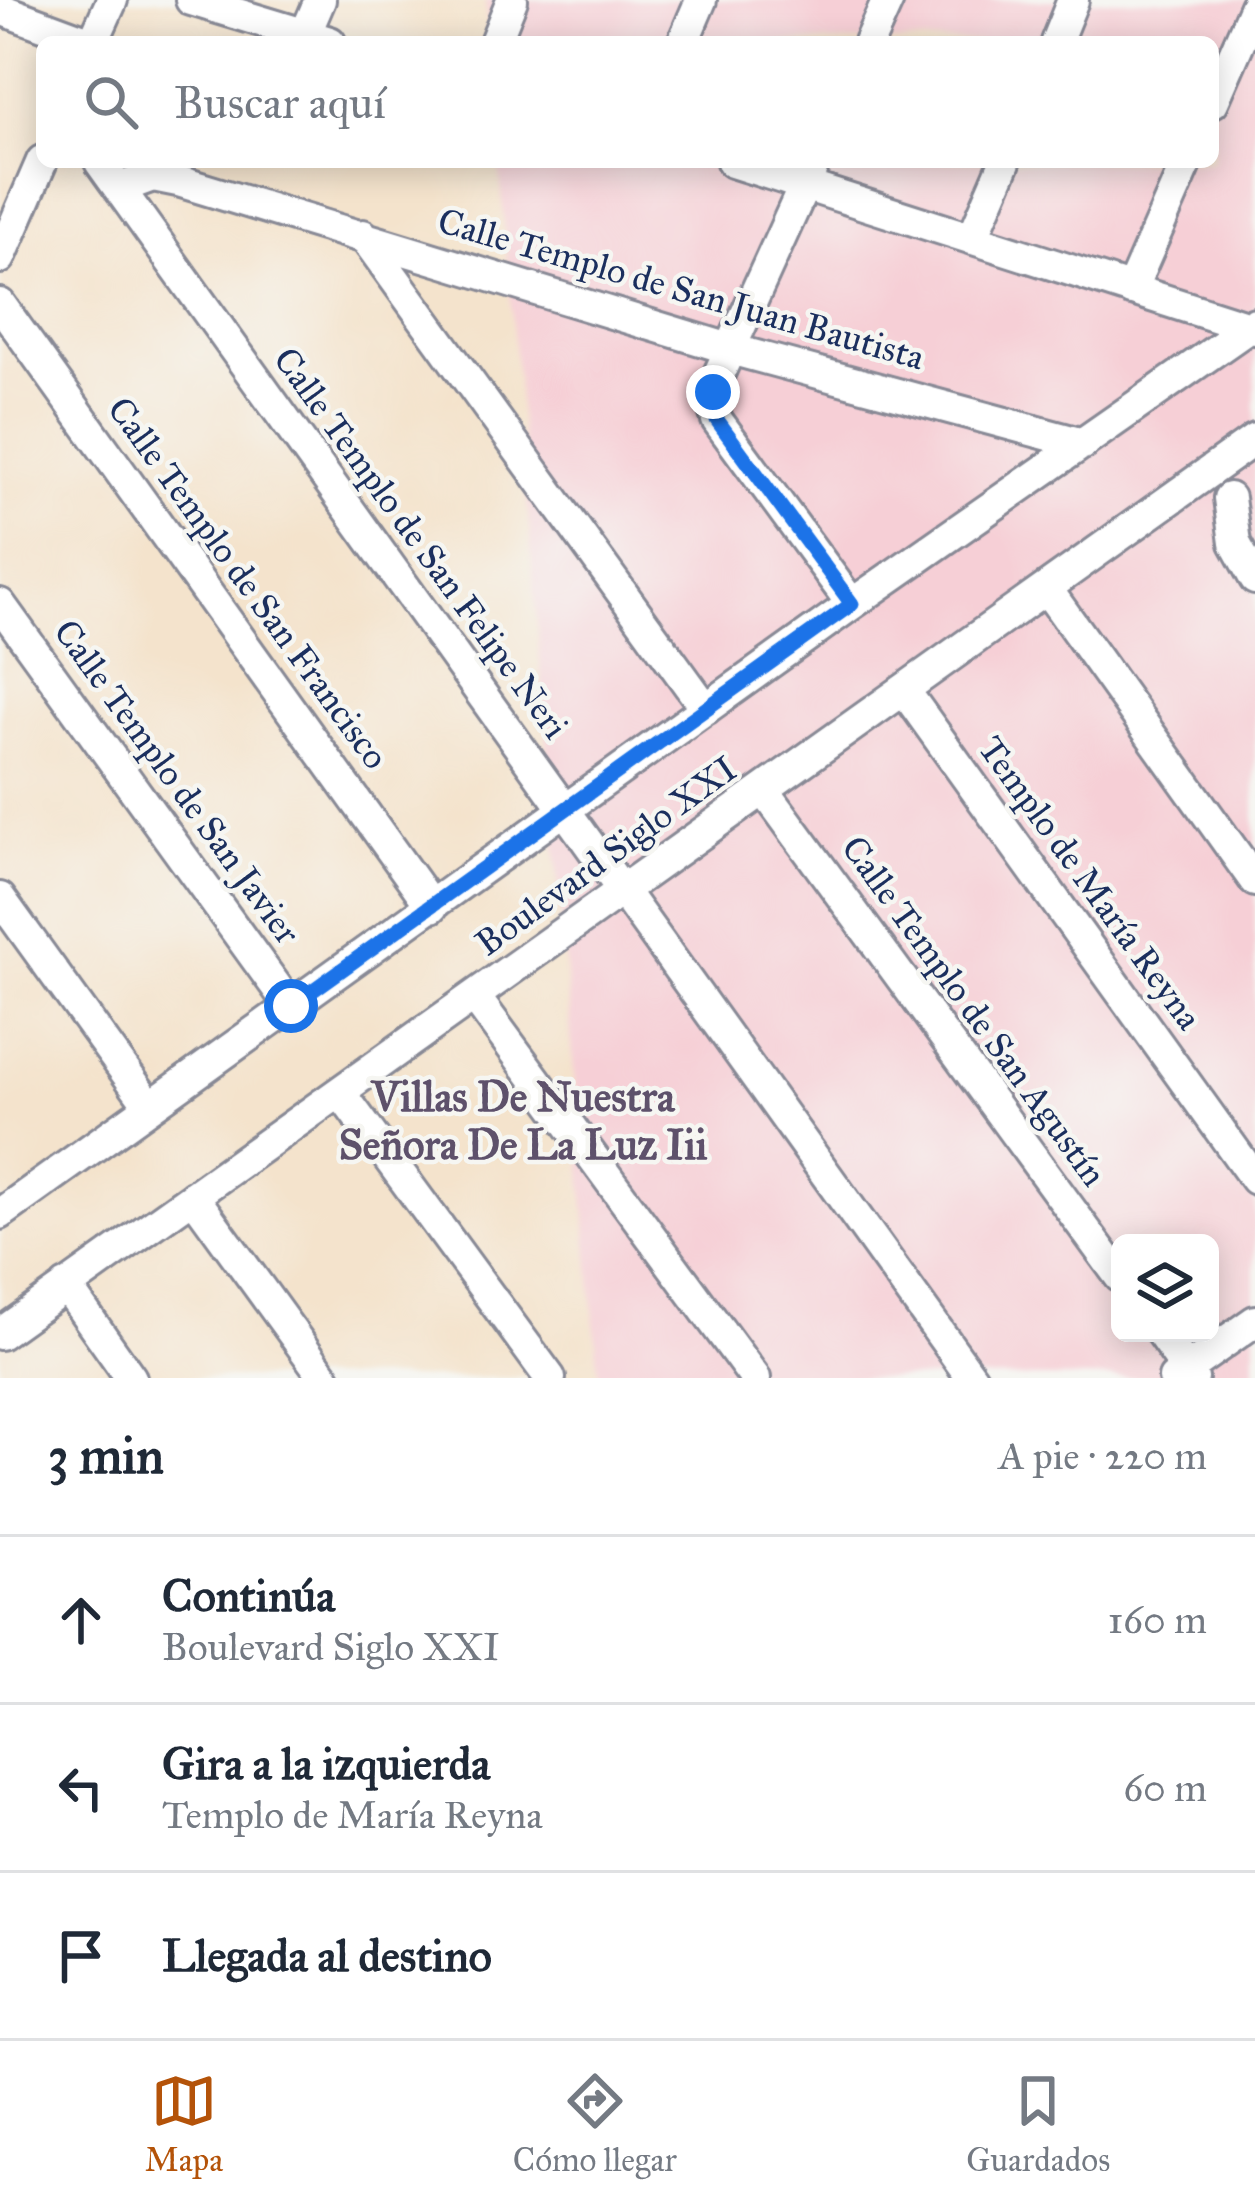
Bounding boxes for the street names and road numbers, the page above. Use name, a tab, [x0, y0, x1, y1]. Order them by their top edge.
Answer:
street label: Calle Templo de San Juan Bautista	[433, 198, 930, 380]
street label: Calle Templo de San Felipe Neri	[264, 339, 578, 747]
street label: Calle Templo de San Francisco	[98, 388, 398, 778]
street label: Calle Templo de San Javier	[44, 611, 310, 953]
street label: Templo de María Reyna	[969, 728, 1212, 1039]
street label: Boulevard Siglo XXI	[467, 747, 745, 965]
street label: Calle Templo de San Agustín	[832, 827, 1116, 1195]

